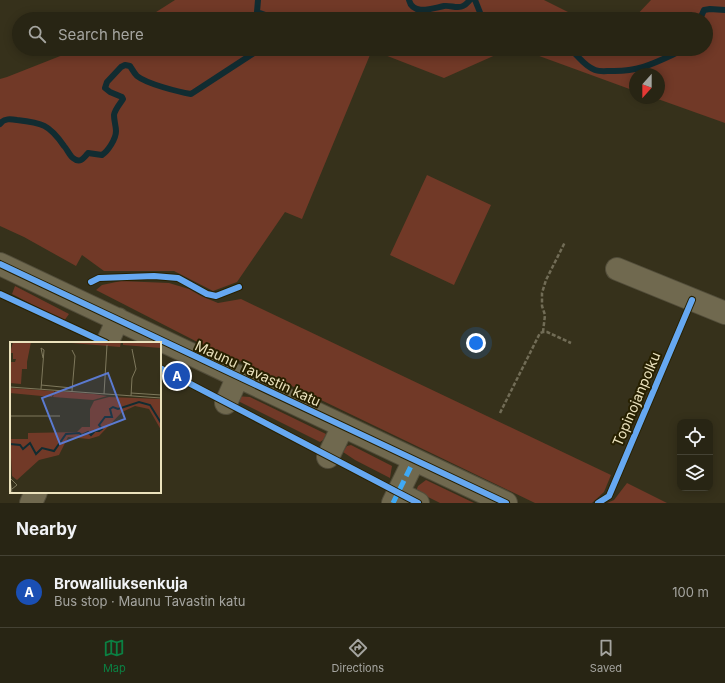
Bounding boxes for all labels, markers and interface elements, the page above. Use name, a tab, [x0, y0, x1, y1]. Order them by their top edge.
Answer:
search box	[12, 12, 713, 56]
icon: search	[26, 23, 48, 45]
text: Search here	[58, 25, 144, 44]
north arrow	[629, 68, 665, 104]
your location	[466, 333, 486, 353]
street label: Maunu Tavastin katu	[193, 336, 323, 410]
inset map	[10, 342, 161, 493]
street label: Topinojanpolku	[608, 349, 664, 449]
pin: A	[164, 361, 190, 391]
map controls	[677, 419, 713, 491]
button: locate	[677, 419, 713, 455]
button: layers	[677, 455, 713, 491]
text: Nearby	[16, 519, 77, 539]
text: Browalliuksenkuja	[54, 574, 188, 593]
text: A	[24, 584, 34, 600]
text: 100 m	[672, 584, 709, 600]
text: Bus stop · Maunu Tavastin katu	[54, 593, 245, 609]
tab: Map	[103, 637, 126, 675]
tab: Directions	[332, 637, 384, 675]
tab: Saved	[590, 637, 622, 675]

